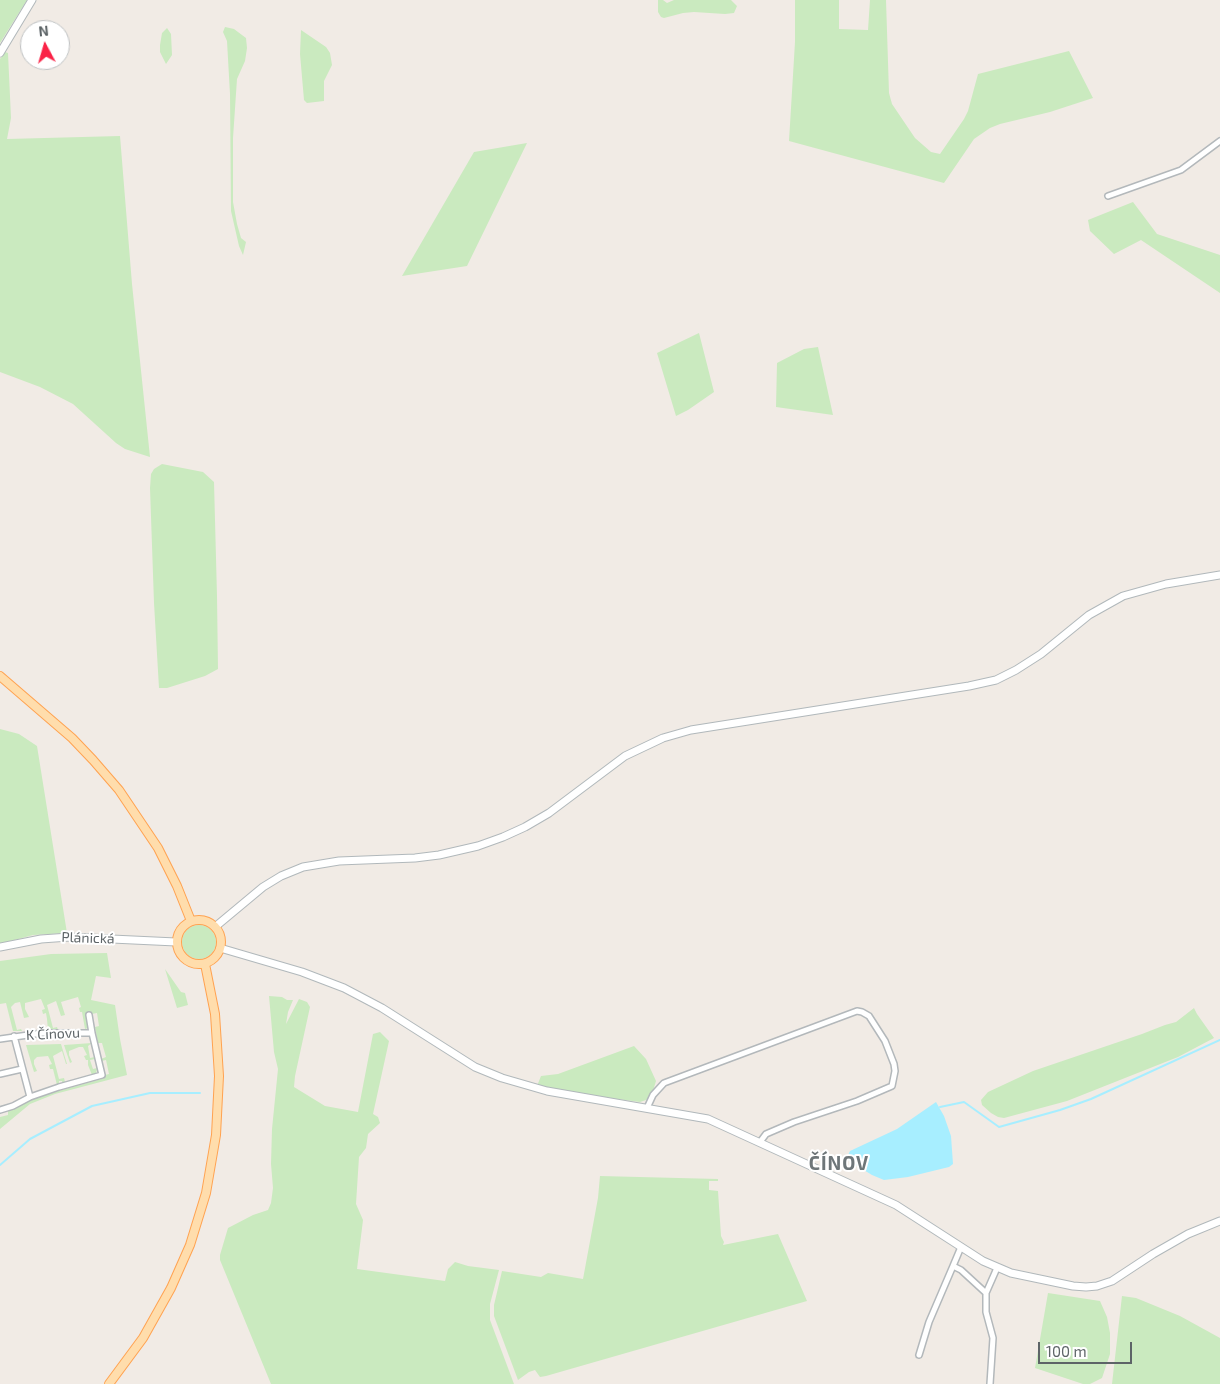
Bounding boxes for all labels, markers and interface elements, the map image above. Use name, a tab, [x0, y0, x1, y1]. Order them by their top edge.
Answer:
north arrow	[20, 20, 70, 70]
text: N	[38, 22, 49, 40]
street label: Plánická	[61, 929, 115, 947]
street label: K Čínovu	[25, 1024, 81, 1044]
district label: ČÍNOV	[808, 1153, 870, 1175]
scale bar	[1040, 1332, 1134, 1364]
text: 100 m	[1046, 1342, 1087, 1360]

